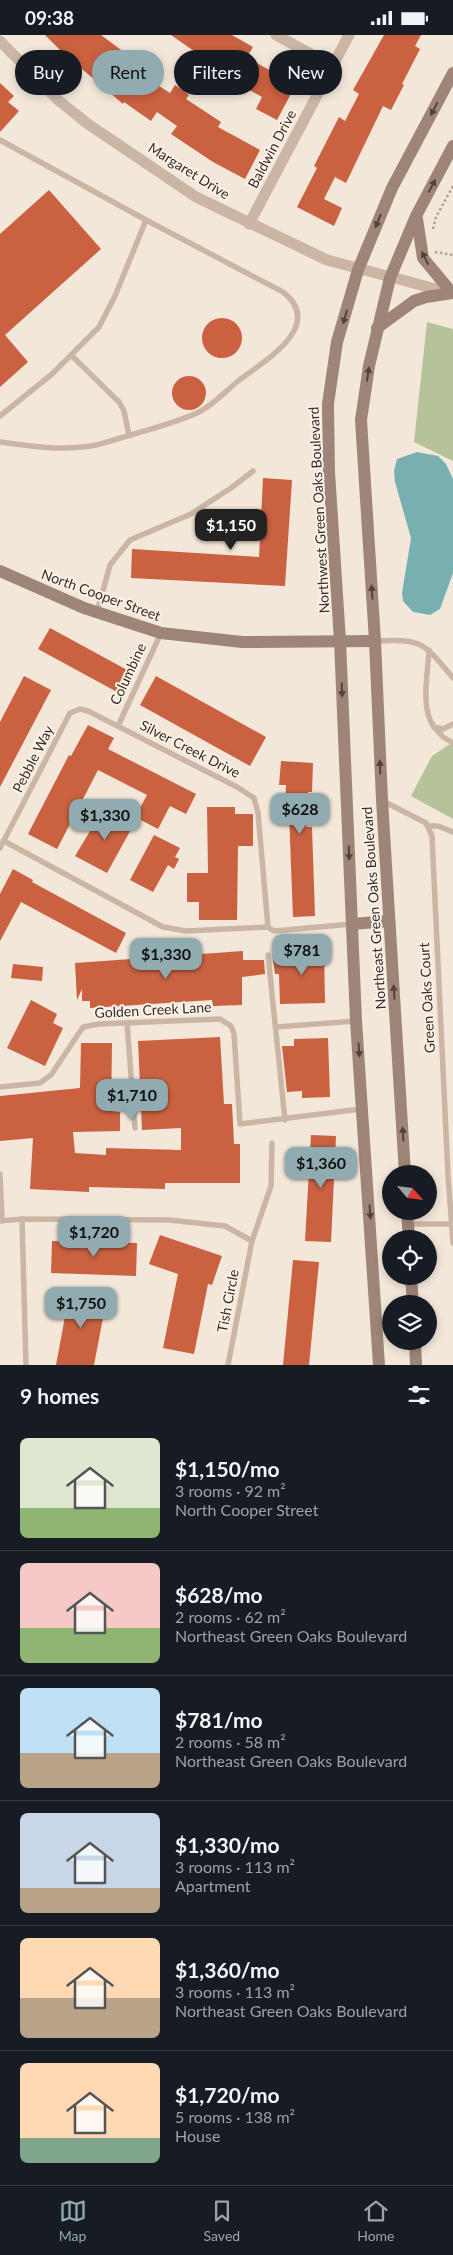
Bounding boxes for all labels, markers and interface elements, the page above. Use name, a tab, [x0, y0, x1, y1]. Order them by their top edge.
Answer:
text: 09:38	[25, 6, 74, 29]
chip: Buy	[15, 50, 82, 95]
chip: Rent	[92, 50, 164, 95]
chip: Filters	[174, 50, 259, 95]
chip: New	[269, 50, 342, 95]
one-way arrow	[430, 102, 438, 117]
street label: Baldwin Drive	[244, 107, 299, 191]
street label: Margaret Drive	[145, 139, 233, 202]
one-way arrow	[428, 179, 436, 193]
one-way arrow	[374, 214, 382, 228]
one-way arrow	[420, 251, 429, 266]
one-way arrow	[340, 309, 348, 324]
one-way arrow	[364, 366, 372, 382]
street label: Northwest Green Oaks Boulevard	[305, 406, 332, 614]
pin: $1,150	[190, 509, 272, 551]
text: $1,150	[206, 515, 256, 534]
street label: North Cooper Street	[39, 565, 163, 624]
one-way arrow	[368, 584, 376, 600]
street label: Columbine	[106, 640, 149, 707]
one-way arrow	[338, 682, 346, 698]
street label: Silver Creek Drive	[137, 716, 243, 781]
street label: Pebble Way	[8, 722, 57, 795]
one-way arrow	[376, 759, 384, 775]
pin: $628	[270, 793, 330, 835]
pin: $1,330	[64, 799, 146, 841]
text: $628	[281, 799, 319, 818]
text: $1,330	[80, 805, 130, 824]
street label: Northeast Green Oaks Boulevard	[358, 806, 389, 1010]
one-way arrow	[345, 845, 353, 861]
pin: $781	[272, 933, 332, 976]
pin: $1,330	[125, 937, 207, 980]
text: $781	[283, 940, 321, 959]
street label: Green Oaks Court	[415, 942, 438, 1054]
text: $1,330	[141, 944, 191, 963]
one-way arrow	[390, 984, 398, 1000]
street label: Golden Creek Lane	[94, 998, 212, 1021]
one-way arrow	[355, 1042, 363, 1058]
pin: $1,710	[91, 1079, 173, 1121]
text: $1,710	[107, 1085, 157, 1104]
one-way arrow	[399, 1125, 407, 1141]
pin: $1,360	[280, 1147, 362, 1189]
text: $1,360	[296, 1153, 346, 1172]
north arrow	[382, 1165, 438, 1220]
map controls	[382, 1165, 437, 1350]
one-way arrow	[366, 1204, 374, 1220]
pin: $1,720	[53, 1215, 135, 1258]
text: $1,720	[69, 1222, 119, 1241]
button: locate	[382, 1230, 437, 1285]
street label: Tish Circle	[213, 1268, 242, 1334]
pin: $1,750	[40, 1287, 122, 1329]
text: $1,750	[56, 1293, 106, 1312]
button: layers	[382, 1295, 437, 1350]
icon: filters	[405, 1381, 433, 1409]
text: 9 homes	[20, 1383, 99, 1408]
text: $1,150/mo	[175, 1456, 280, 1481]
icon: home	[60, 1458, 120, 1518]
text: 3 rooms · 92 m²	[175, 1481, 286, 1500]
text: North Cooper Street	[175, 1500, 318, 1519]
text: $628/mo	[175, 1582, 263, 1607]
icon: home	[60, 1583, 120, 1643]
text: 2 rooms · 62 m²	[175, 1607, 286, 1626]
text: Northeast Green Oaks Boulevard	[175, 1626, 407, 1645]
text: $781/mo	[175, 1707, 263, 1732]
icon: home	[60, 1708, 120, 1768]
text: 2 rooms · 58 m²	[175, 1732, 286, 1751]
text: Northeast Green Oaks Boulevard	[175, 1751, 407, 1770]
text: $1,330/mo	[175, 1832, 280, 1857]
icon: home	[60, 1833, 120, 1893]
text: 3 rooms · 113 m²	[175, 1857, 295, 1876]
text: Apartment	[175, 1876, 250, 1895]
text: $1,360/mo	[175, 1957, 280, 1982]
icon: home	[60, 1958, 120, 2018]
text: 3 rooms · 113 m²	[175, 1982, 295, 2001]
text: Northeast Green Oaks Boulevard	[175, 2001, 407, 2020]
text: $1,720/mo	[175, 2082, 280, 2107]
icon: home	[60, 2083, 120, 2143]
text: 5 rooms · 138 m²	[175, 2107, 295, 2126]
text: House	[175, 2126, 220, 2145]
tab: Map	[59, 2197, 87, 2244]
tab: Saved	[204, 2197, 240, 2244]
tab: Home	[357, 2197, 394, 2244]

